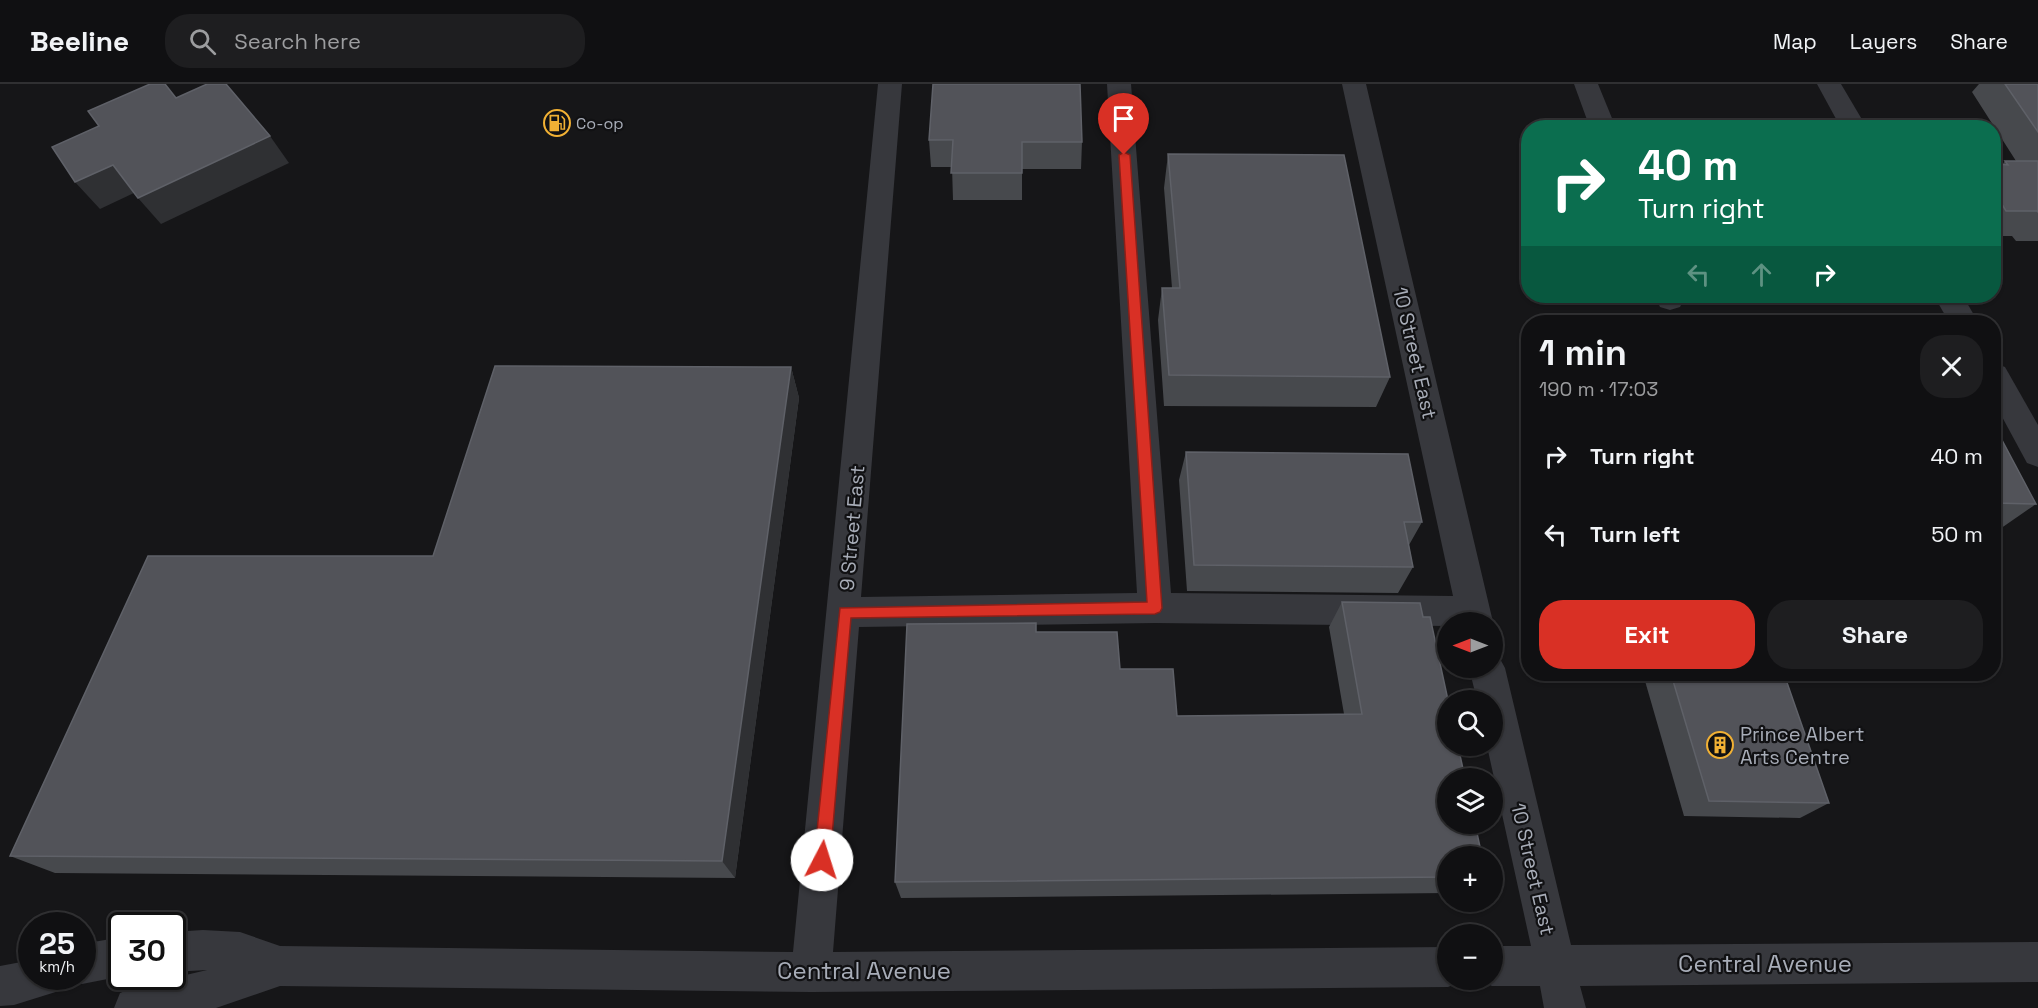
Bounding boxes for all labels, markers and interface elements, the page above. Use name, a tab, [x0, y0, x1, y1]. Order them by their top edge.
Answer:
search box	[165, 14, 585, 68]
text: Beeline	[30, 23, 129, 59]
icon: search	[186, 25, 219, 58]
text: Search here	[234, 27, 361, 55]
text: Map	[1773, 28, 1817, 55]
text: Layers	[1850, 28, 1917, 55]
text: Share	[1950, 28, 2008, 55]
pin	[1098, 93, 1149, 155]
icon: arrive	[1107, 102, 1140, 135]
fuel station icon: Co-op	[542, 108, 572, 138]
place label: Co-op	[576, 113, 624, 134]
text: 40 m	[1638, 139, 1738, 192]
icon: right	[1539, 144, 1617, 222]
text: Turn right	[1638, 191, 1765, 226]
icon: left	[1682, 258, 1715, 291]
icon: ahead	[1745, 258, 1778, 291]
icon: right	[1808, 258, 1841, 291]
street label: 10 Street East	[1387, 284, 1443, 422]
text: 1 min	[1539, 330, 1627, 376]
button: close	[1920, 335, 1983, 398]
text: 190 m · 17:03	[1539, 376, 1658, 402]
icon: right	[1539, 440, 1572, 473]
text: Turn right	[1590, 442, 1695, 470]
text: 40 m	[1931, 442, 1983, 470]
street label: 9 Street East	[834, 464, 870, 592]
icon: left	[1539, 518, 1572, 551]
text: Turn left	[1590, 520, 1680, 548]
text: 50 m	[1931, 520, 1983, 548]
button: Exit	[1539, 600, 1755, 669]
button: Share	[1767, 600, 1983, 669]
north arrow	[1437, 612, 1503, 678]
map controls	[1437, 612, 1503, 990]
button: search	[1437, 690, 1503, 756]
place label: Prince Albert Arts Centre	[1740, 721, 1864, 770]
building icon: Prince Albert Arts Centre	[1705, 730, 1735, 760]
button: layers	[1437, 768, 1503, 834]
street label: 10 Street East	[1505, 800, 1561, 938]
position arrow	[790, 828, 854, 892]
button: +	[1437, 846, 1503, 912]
speed limit sign: 30	[108, 912, 186, 990]
text: 25	[39, 924, 75, 963]
button: −	[1437, 924, 1503, 990]
street label: Central Avenue	[1678, 948, 1852, 979]
street label: Central Avenue	[777, 955, 951, 986]
text: km/h	[39, 957, 75, 976]

